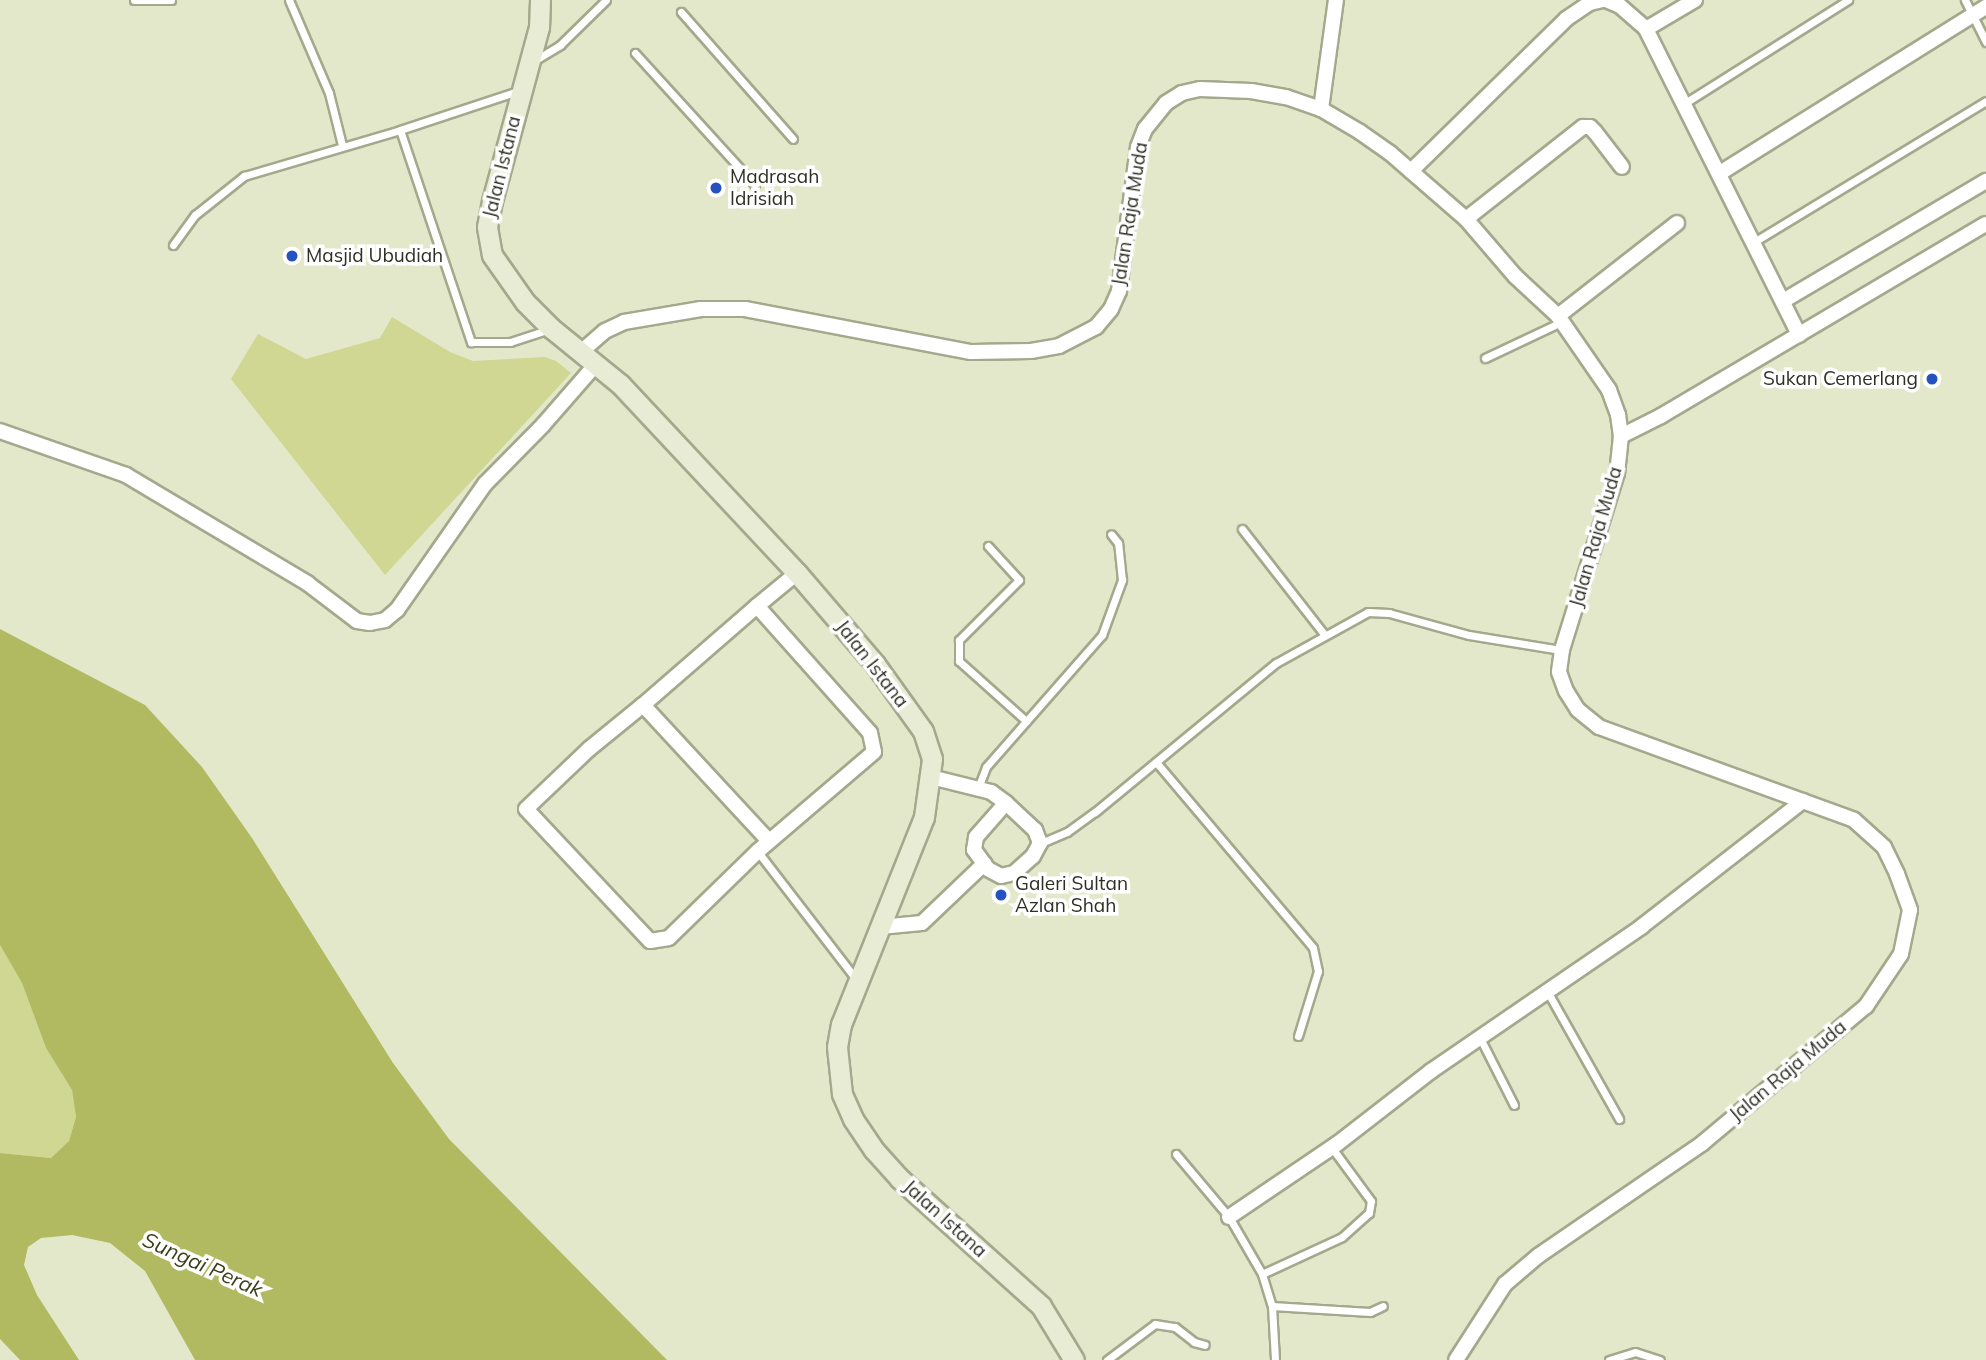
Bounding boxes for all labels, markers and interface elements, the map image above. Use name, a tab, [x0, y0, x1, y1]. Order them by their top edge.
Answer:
street label: Jalan Istana	[478, 114, 526, 220]
street label: Jalan Raja Muda	[1107, 141, 1153, 287]
place label: Madrasah Idrisiah	[730, 166, 819, 210]
marker: Madrasah Idrisiah	[708, 180, 724, 196]
place label: Masjid Ubudiah	[306, 245, 443, 267]
marker: Masjid Ubudiah	[284, 248, 300, 264]
place label: Sukan Cemerlang	[1763, 368, 1918, 390]
marker: Sukan Cemerlang	[1924, 371, 1940, 387]
street label: Jalan Raja Muda	[1565, 464, 1627, 610]
street label: Jalan Istana	[831, 616, 913, 712]
place label: Galeri Sultan Azlan Shah	[1015, 873, 1128, 917]
marker: Galeri Sultan Azlan Shah	[993, 887, 1009, 903]
street label: Jalan Raja Muda	[1725, 1016, 1851, 1126]
street label: Jalan Istana	[899, 1176, 991, 1262]
water label: Sungai Perak	[139, 1226, 267, 1302]

